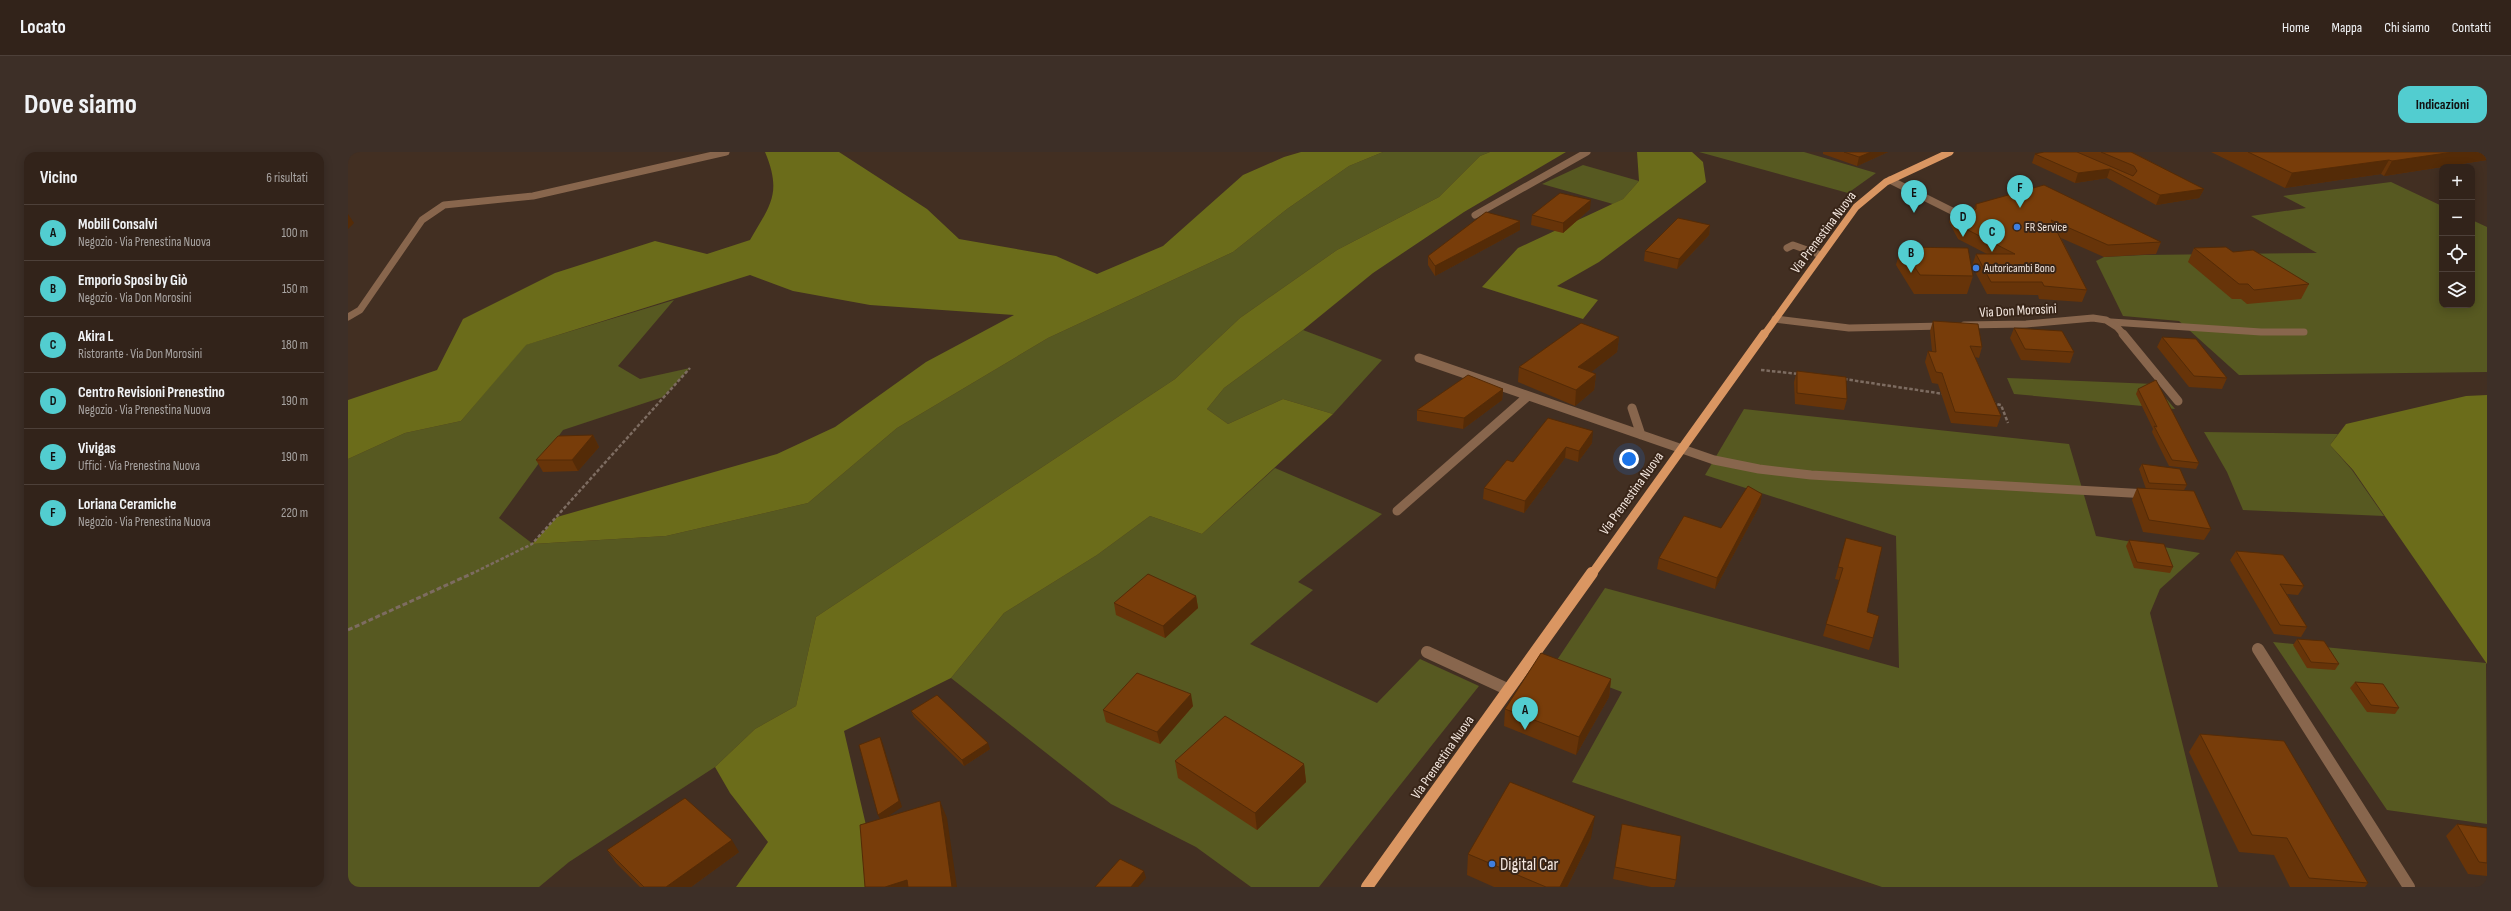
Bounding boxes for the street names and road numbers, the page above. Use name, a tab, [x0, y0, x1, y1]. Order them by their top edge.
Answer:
street label: Via Prenestina Nuova	[1787, 188, 1860, 277]
street label: Via Don Morosini	[1979, 300, 2057, 321]
street label: Via Prenestina Nuova	[1596, 449, 1667, 538]
street label: Via Prenestina Nuova	[1407, 712, 1478, 802]

